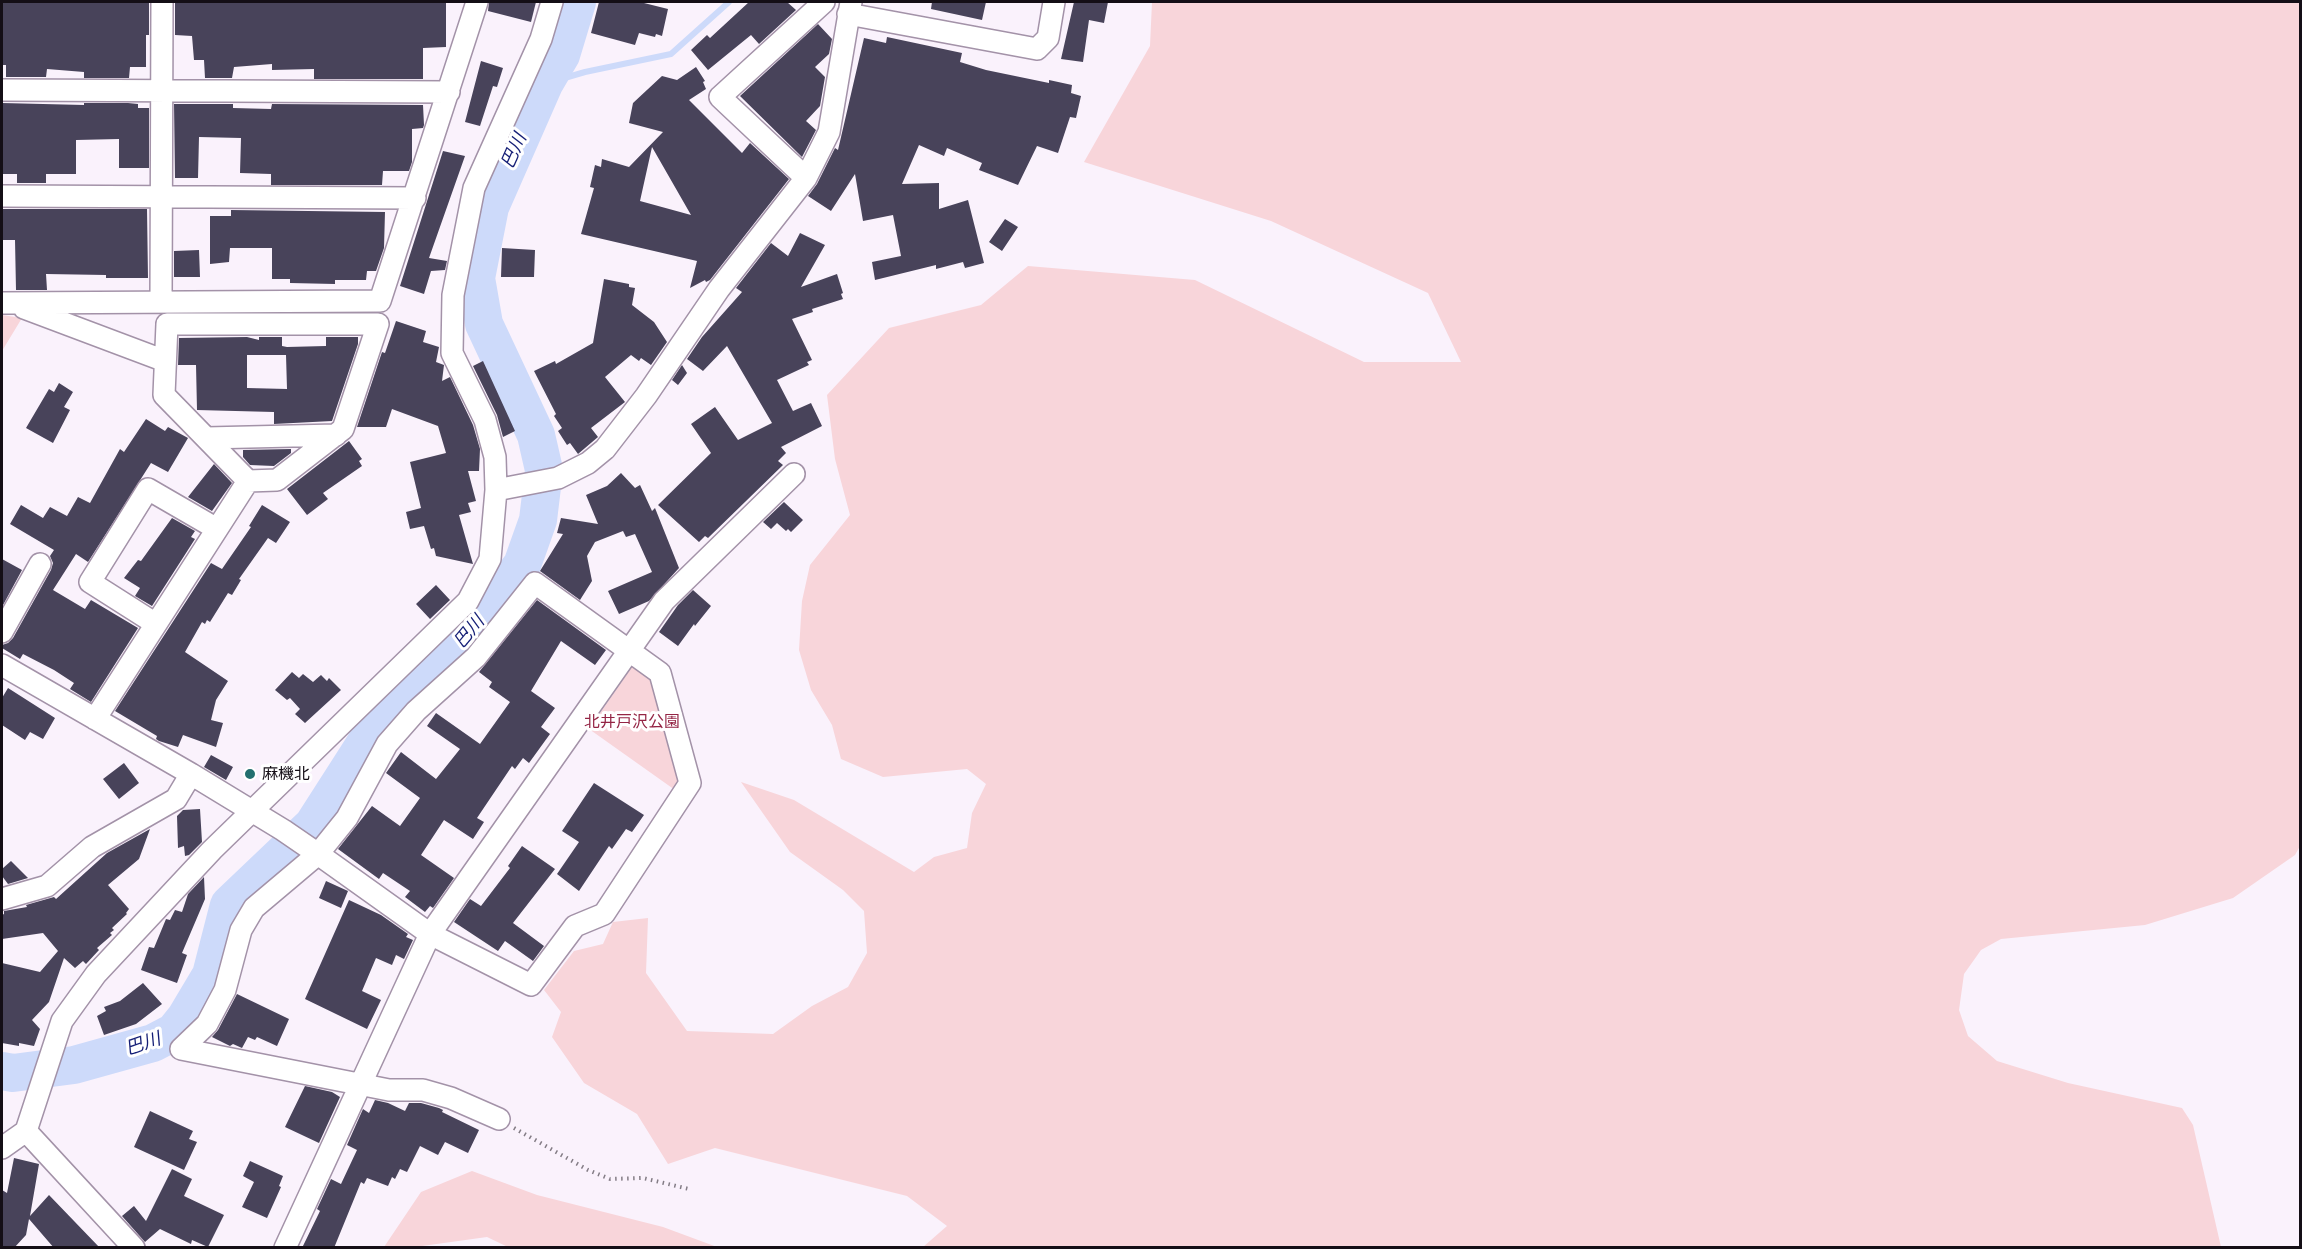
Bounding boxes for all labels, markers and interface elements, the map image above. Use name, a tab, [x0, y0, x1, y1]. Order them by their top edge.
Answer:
water label: 巴川	[497, 130, 531, 172]
water label: 巴川	[449, 611, 489, 653]
park label: 北井戸沢公園	[584, 712, 680, 732]
place label: 麻機北	[262, 764, 310, 784]
marker: 麻機北	[243, 767, 257, 781]
water label: 巴川	[122, 1028, 164, 1060]

